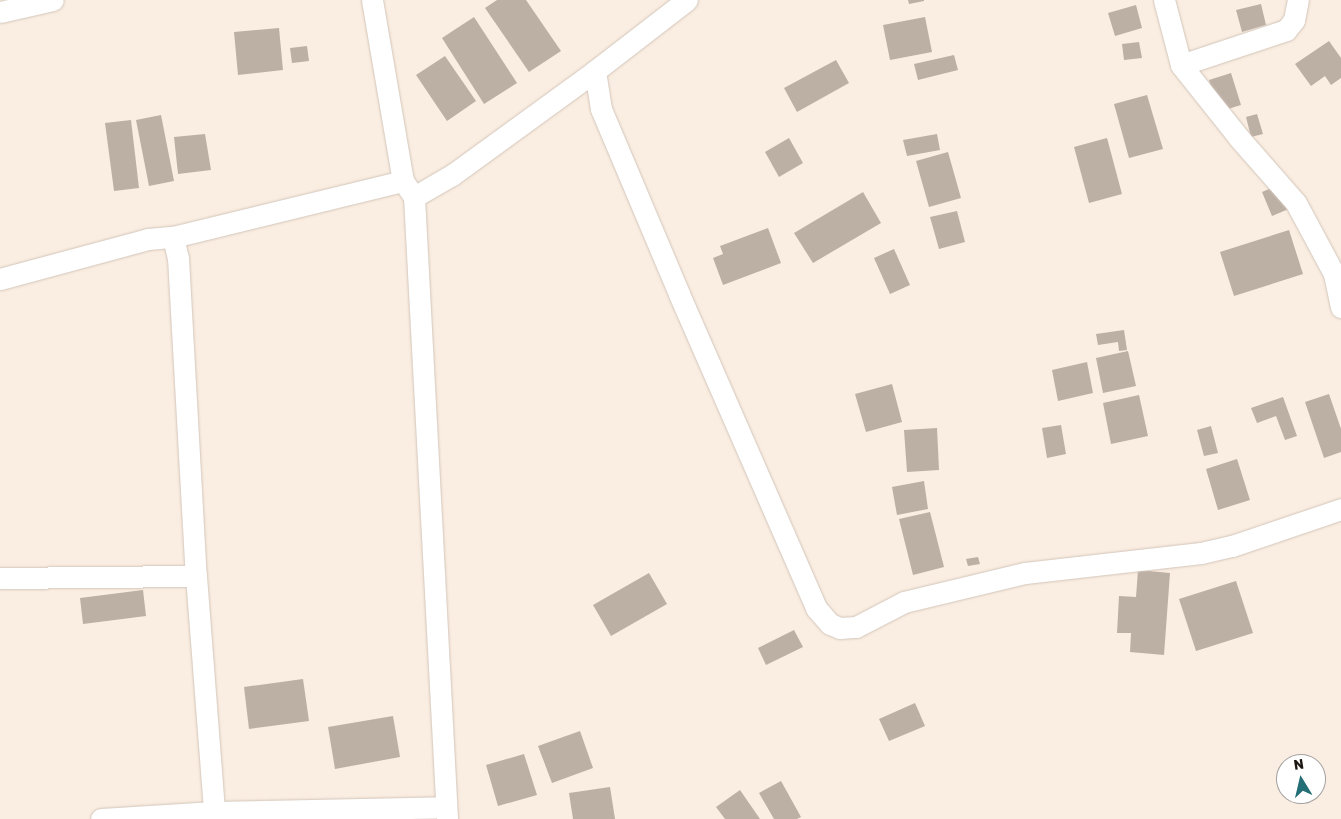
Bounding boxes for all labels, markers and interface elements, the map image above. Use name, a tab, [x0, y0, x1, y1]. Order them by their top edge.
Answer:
north arrow	[1276, 754, 1326, 804]
text: N	[1292, 755, 1305, 774]

